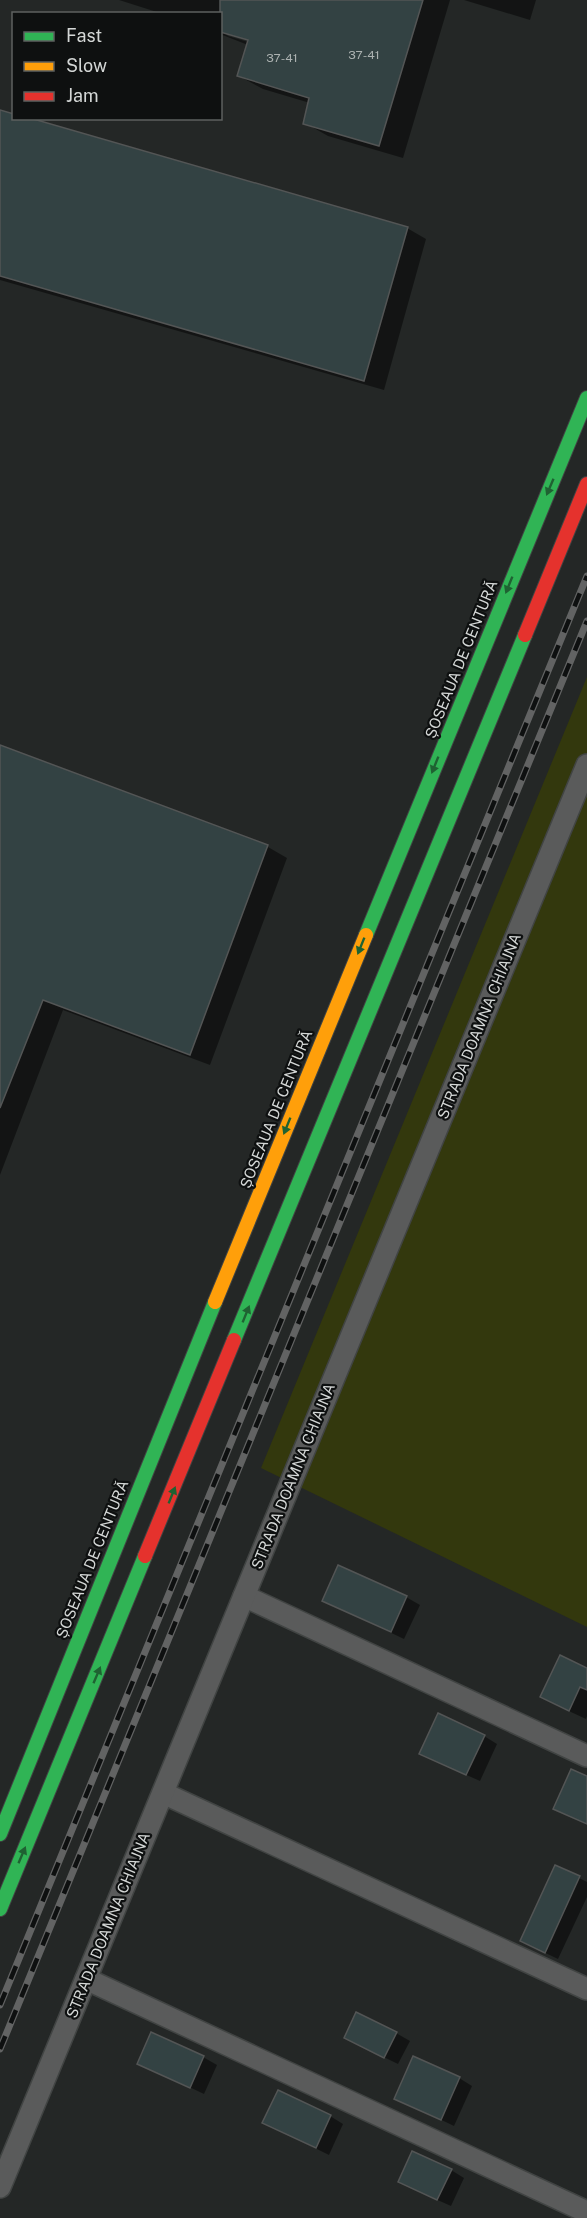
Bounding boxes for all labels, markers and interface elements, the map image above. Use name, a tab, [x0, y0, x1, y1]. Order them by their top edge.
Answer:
legend	[12, 12, 222, 120]
text: Fast	[66, 25, 102, 46]
house number: 37-41	[348, 48, 380, 62]
house number: 37-41	[266, 51, 298, 65]
text: Slow	[66, 55, 107, 76]
text: Jam	[66, 85, 99, 106]
one-way arrow	[545, 478, 555, 496]
one-way arrow	[504, 576, 513, 594]
street label: ȘOSEAUA DE CENTURĂ	[421, 577, 501, 741]
one-way arrow	[430, 757, 440, 775]
street label: STRADA DOAMNA CHIAJNA	[434, 930, 524, 1121]
one-way arrow	[356, 937, 366, 955]
street label: ȘOSEAUA DE CENTURĂ	[236, 1027, 316, 1191]
one-way arrow	[282, 1117, 291, 1135]
one-way arrow	[241, 1305, 251, 1323]
street label: STRADA DOAMNA CHIAJNA	[248, 1380, 338, 1571]
street label: ȘOSEAUA DE CENTURĂ	[52, 1477, 132, 1641]
one-way arrow	[167, 1485, 177, 1503]
one-way arrow	[92, 1665, 102, 1683]
street label: STRADA DOAMNA CHIAJNA	[63, 1829, 153, 2020]
one-way arrow	[18, 1846, 27, 1863]

